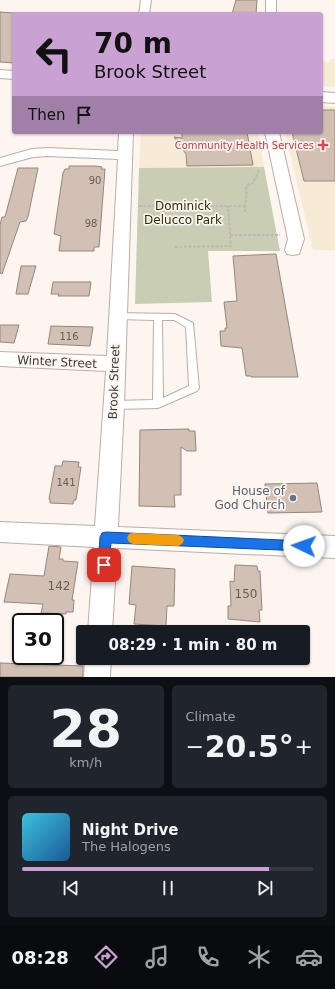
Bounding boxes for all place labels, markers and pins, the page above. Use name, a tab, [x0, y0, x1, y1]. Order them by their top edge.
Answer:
marker: Community Health Services	[317, 139, 329, 151]
place label: Community Health Services	[175, 140, 314, 151]
place label: House of God Church	[214, 484, 286, 512]
marker: House of God Church	[288, 493, 298, 503]
pin	[87, 548, 121, 582]

